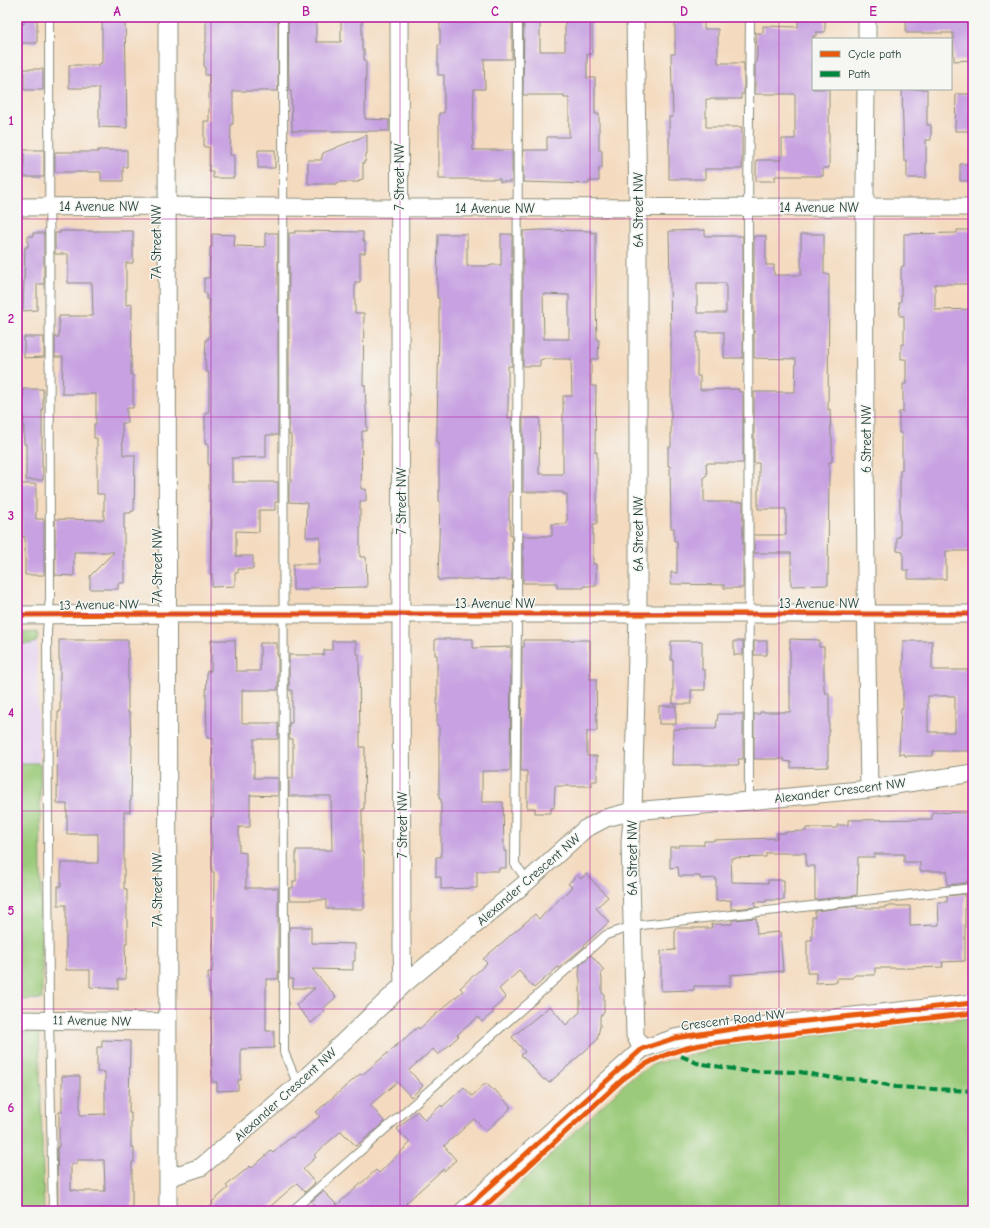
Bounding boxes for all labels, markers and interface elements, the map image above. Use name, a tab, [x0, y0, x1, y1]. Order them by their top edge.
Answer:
text: A	[113, 4, 121, 19]
text: B	[302, 4, 310, 19]
text: C	[491, 4, 499, 19]
text: D	[680, 4, 688, 19]
text: E	[869, 4, 877, 19]
legend	[812, 38, 952, 90]
text: Cycle path	[848, 47, 901, 61]
text: Path	[848, 67, 870, 81]
text: 1	[8, 113, 14, 128]
street label: 7 Street NW	[392, 143, 407, 211]
street label: 6A Street NW	[631, 171, 646, 248]
street label: 14 Avenue NW	[59, 199, 139, 214]
street label: 14 Avenue NW	[779, 200, 859, 215]
street label: 14 Avenue NW	[455, 201, 535, 216]
street label: 7A Street NW	[149, 204, 164, 279]
text: 2	[8, 311, 14, 326]
street label: 6 Street NW	[859, 404, 874, 473]
street label: 7 Street NW	[394, 467, 409, 535]
street label: 6A Street NW	[631, 495, 646, 572]
text: 3	[8, 508, 14, 523]
street label: 7A Street NW	[150, 528, 165, 603]
street label: 13 Avenue NW	[59, 596, 140, 613]
street label: 13 Avenue NW	[455, 596, 536, 611]
street label: 13 Avenue NW	[779, 596, 860, 611]
text: 4	[8, 705, 14, 720]
street label: Alexander Crescent NW	[774, 775, 907, 806]
street label: 7 Street NW	[395, 791, 410, 859]
street label: 6A Street NW	[625, 819, 640, 896]
street label: Alexander Crescent NW	[474, 830, 584, 928]
street label: 7A Street NW	[150, 852, 165, 927]
text: 5	[8, 903, 15, 918]
street label: Crescent Road NW	[680, 1006, 787, 1033]
street label: 11 Avenue NW	[53, 1012, 132, 1029]
street label: Alexander Crescent NW	[231, 1044, 340, 1144]
text: 6	[8, 1100, 15, 1115]

